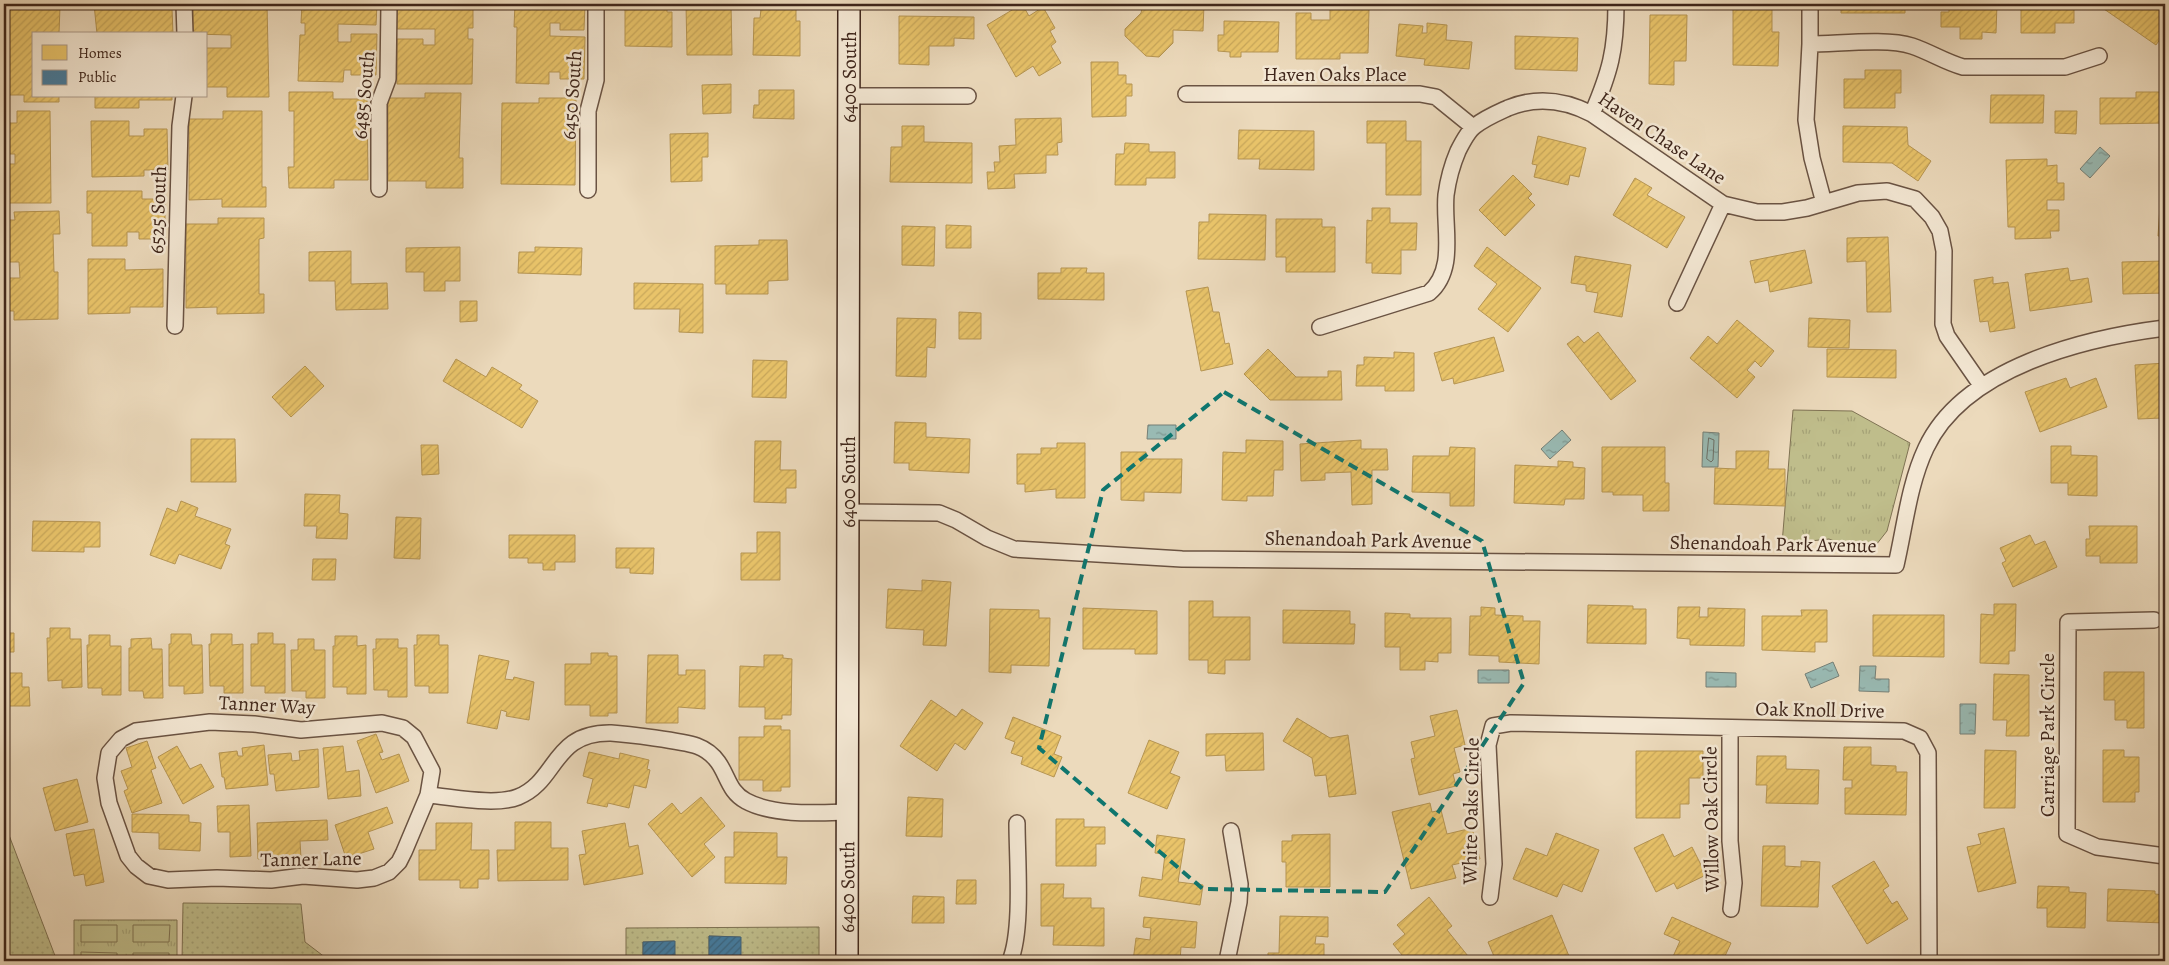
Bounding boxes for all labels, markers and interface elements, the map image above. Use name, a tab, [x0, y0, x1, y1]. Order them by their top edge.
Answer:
street label: 6400 South	[835, 31, 862, 123]
legend	[32, 32, 208, 98]
text: Homes	[78, 43, 122, 63]
street label: 6485 South	[347, 49, 381, 140]
street label: 6450 South	[555, 49, 589, 141]
street label: Haven Oaks Place	[1263, 61, 1407, 88]
text: Public	[78, 67, 116, 87]
street label: Haven Chase Lane	[1593, 85, 1731, 191]
street label: 6525 South	[143, 165, 173, 255]
street label: 6400 South	[834, 436, 862, 528]
street label: Shenandoah Park Avenue	[1264, 525, 1472, 555]
street label: Shenandoah Park Avenue	[1669, 529, 1877, 559]
street label: Carriage Park Circle	[2034, 653, 2061, 817]
street label: Tanner Way	[218, 689, 317, 721]
street label: Oak Knoll Drive	[1755, 695, 1885, 725]
street label: White Oaks Circle	[1456, 737, 1486, 886]
street label: Willow Oak Circle	[1696, 746, 1726, 893]
street label: 6400 South	[834, 841, 861, 933]
street label: Tanner Lane	[260, 845, 362, 873]

